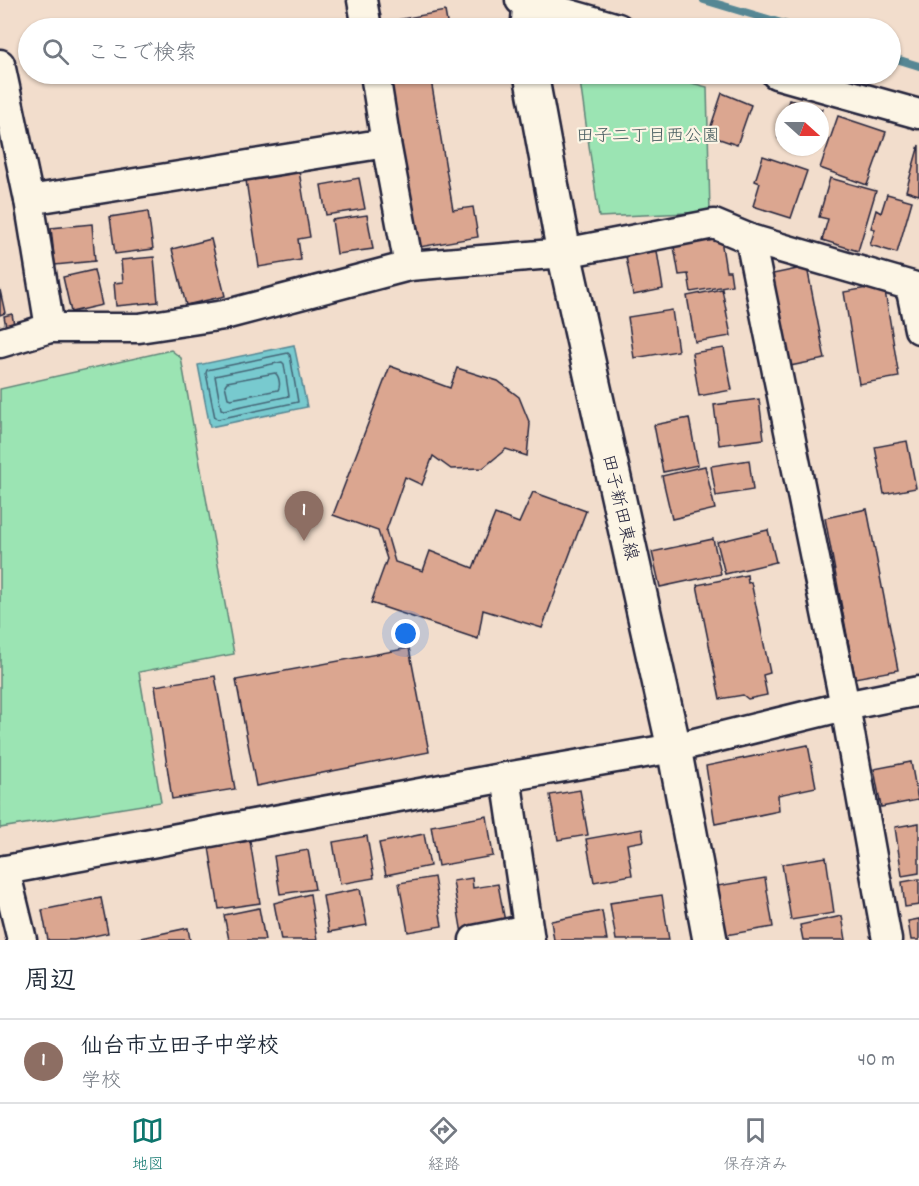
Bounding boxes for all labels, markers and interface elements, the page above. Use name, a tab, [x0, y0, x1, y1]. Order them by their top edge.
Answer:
search box	[18, 18, 901, 84]
icon: search	[39, 35, 72, 68]
text: ここで検索	[87, 39, 197, 70]
north arrow	[775, 102, 829, 156]
park label: 田子二丁目西公園	[576, 125, 720, 150]
street label: 田子新田東線	[594, 452, 643, 563]
pin: 1	[284, 492, 324, 541]
your location	[391, 619, 420, 648]
text: 周辺	[24, 964, 76, 1001]
text: 仙台市立田子中学校	[81, 1032, 279, 1063]
text: 1	[41, 1047, 46, 1075]
text: 40 m	[857, 1047, 895, 1075]
text: 学校	[81, 1068, 121, 1096]
tab: 地図	[131, 1114, 164, 1177]
tab: 経路	[427, 1114, 460, 1177]
tab: 保存済み	[723, 1114, 787, 1177]

